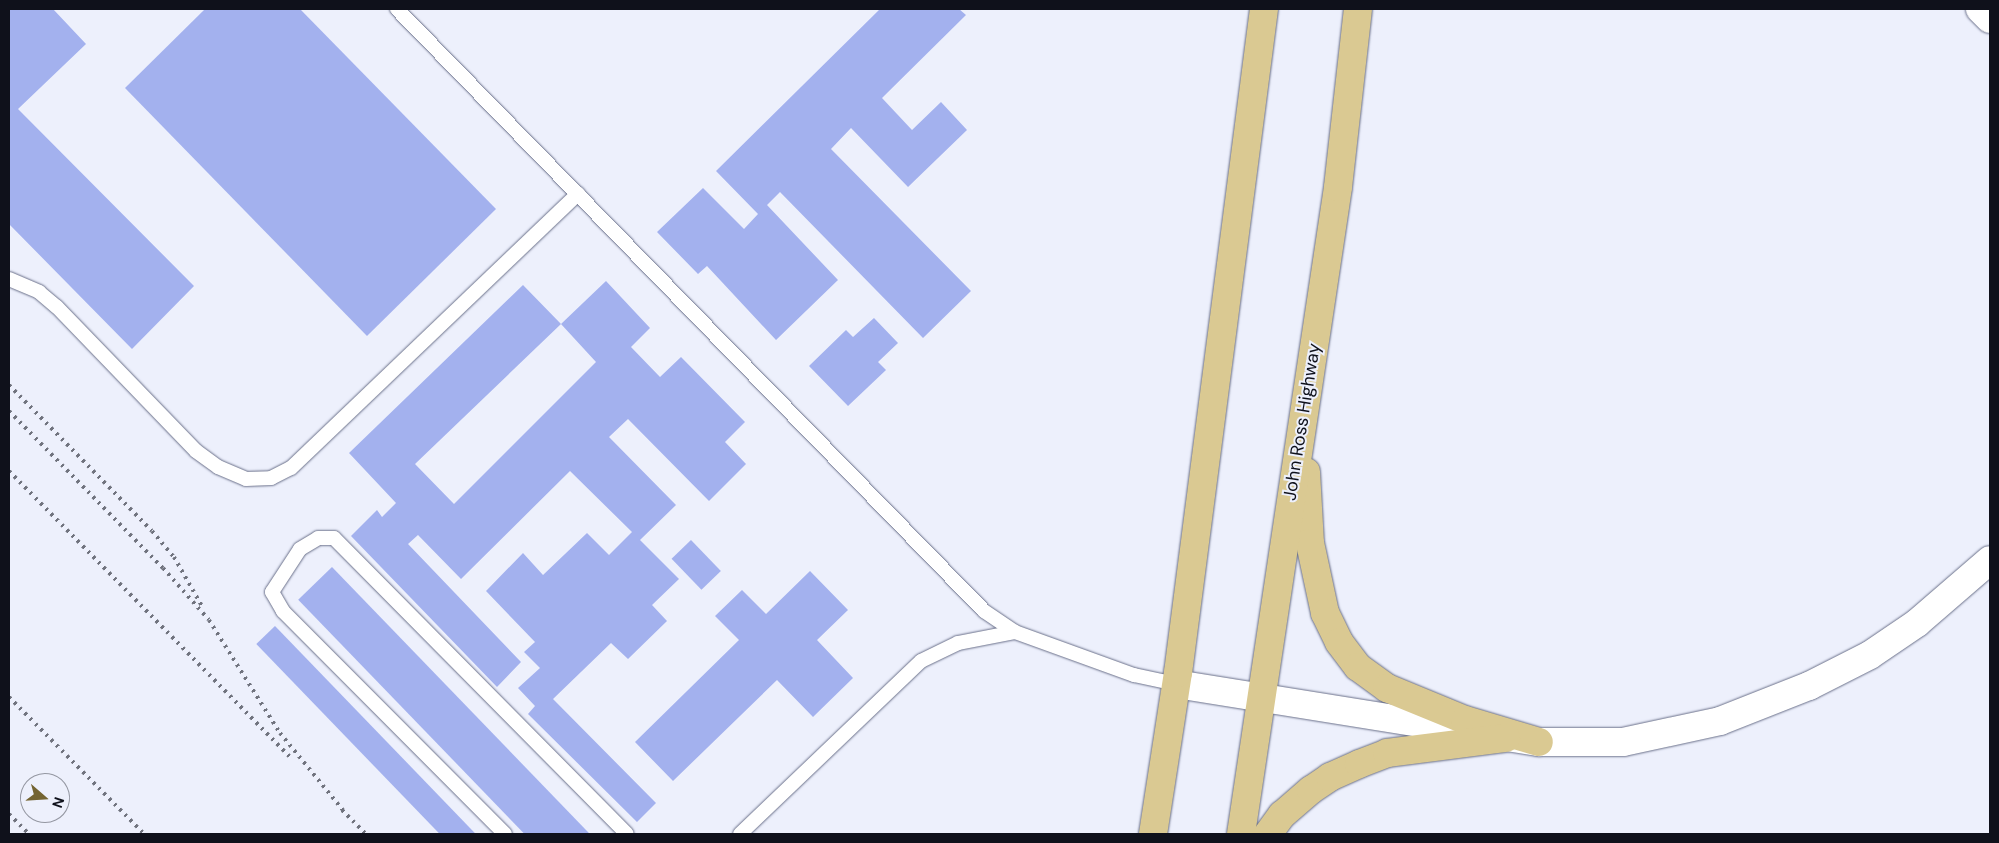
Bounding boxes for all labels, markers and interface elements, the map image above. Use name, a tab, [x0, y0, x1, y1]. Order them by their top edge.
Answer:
street label: John Ross Highway	[1279, 342, 1325, 502]
north arrow	[20, 773, 70, 823]
text: N	[48, 795, 68, 810]

